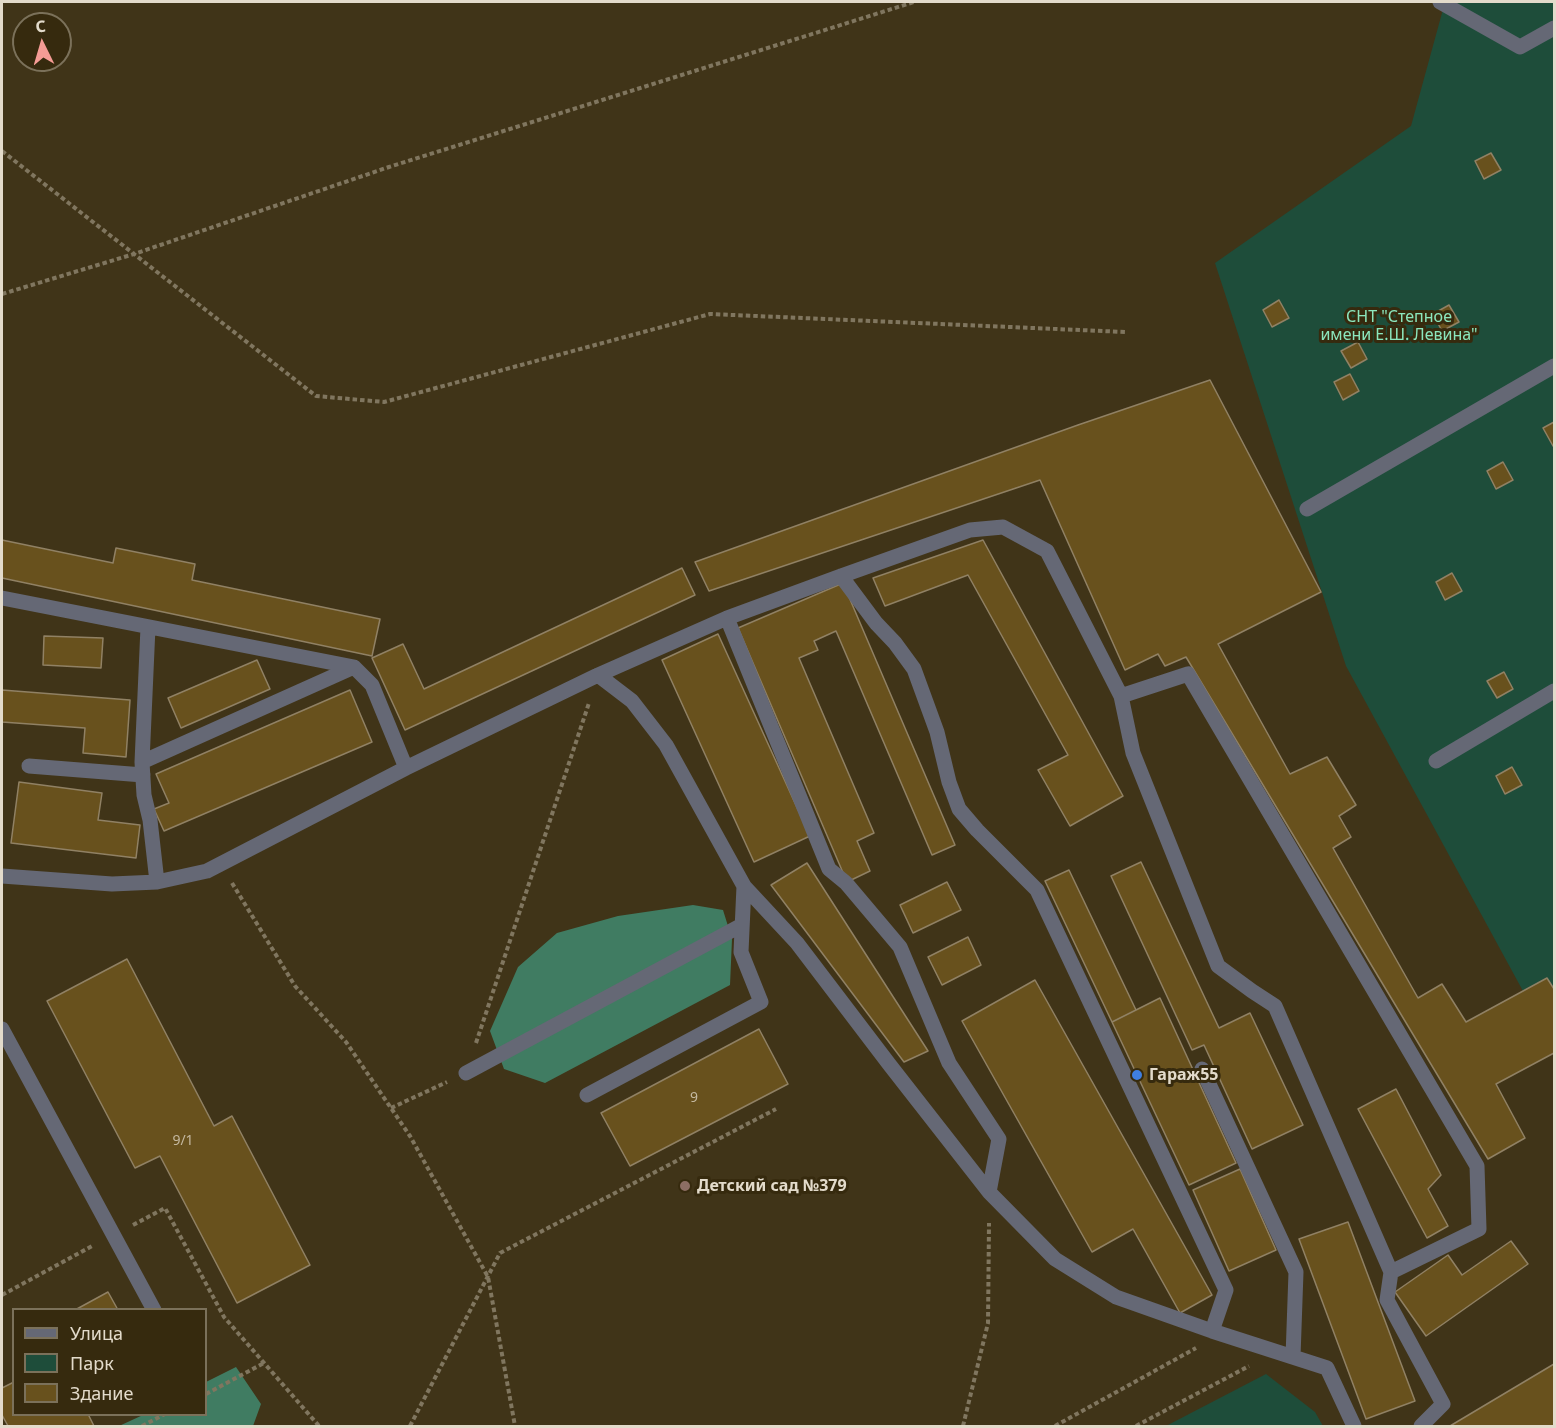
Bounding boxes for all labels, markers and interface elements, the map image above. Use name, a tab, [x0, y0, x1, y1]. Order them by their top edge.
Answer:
north arrow	[12, 12, 72, 72]
text: С	[34, 15, 47, 37]
park label: СНТ "Степное имени Е.Ш. Левина"	[1320, 307, 1478, 345]
place label: Гараж55	[1149, 1065, 1218, 1085]
marker: Гараж55	[1130, 1068, 1144, 1082]
house number: 9	[690, 1090, 698, 1106]
house number: 9/1	[172, 1133, 194, 1149]
place label: Детский сад №379	[697, 1176, 847, 1196]
marker: Детский сад №379	[678, 1179, 692, 1193]
legend	[12, 1308, 207, 1416]
text: Улица	[70, 1321, 123, 1345]
text: Парк	[70, 1351, 114, 1375]
text: Здание	[70, 1381, 133, 1405]

